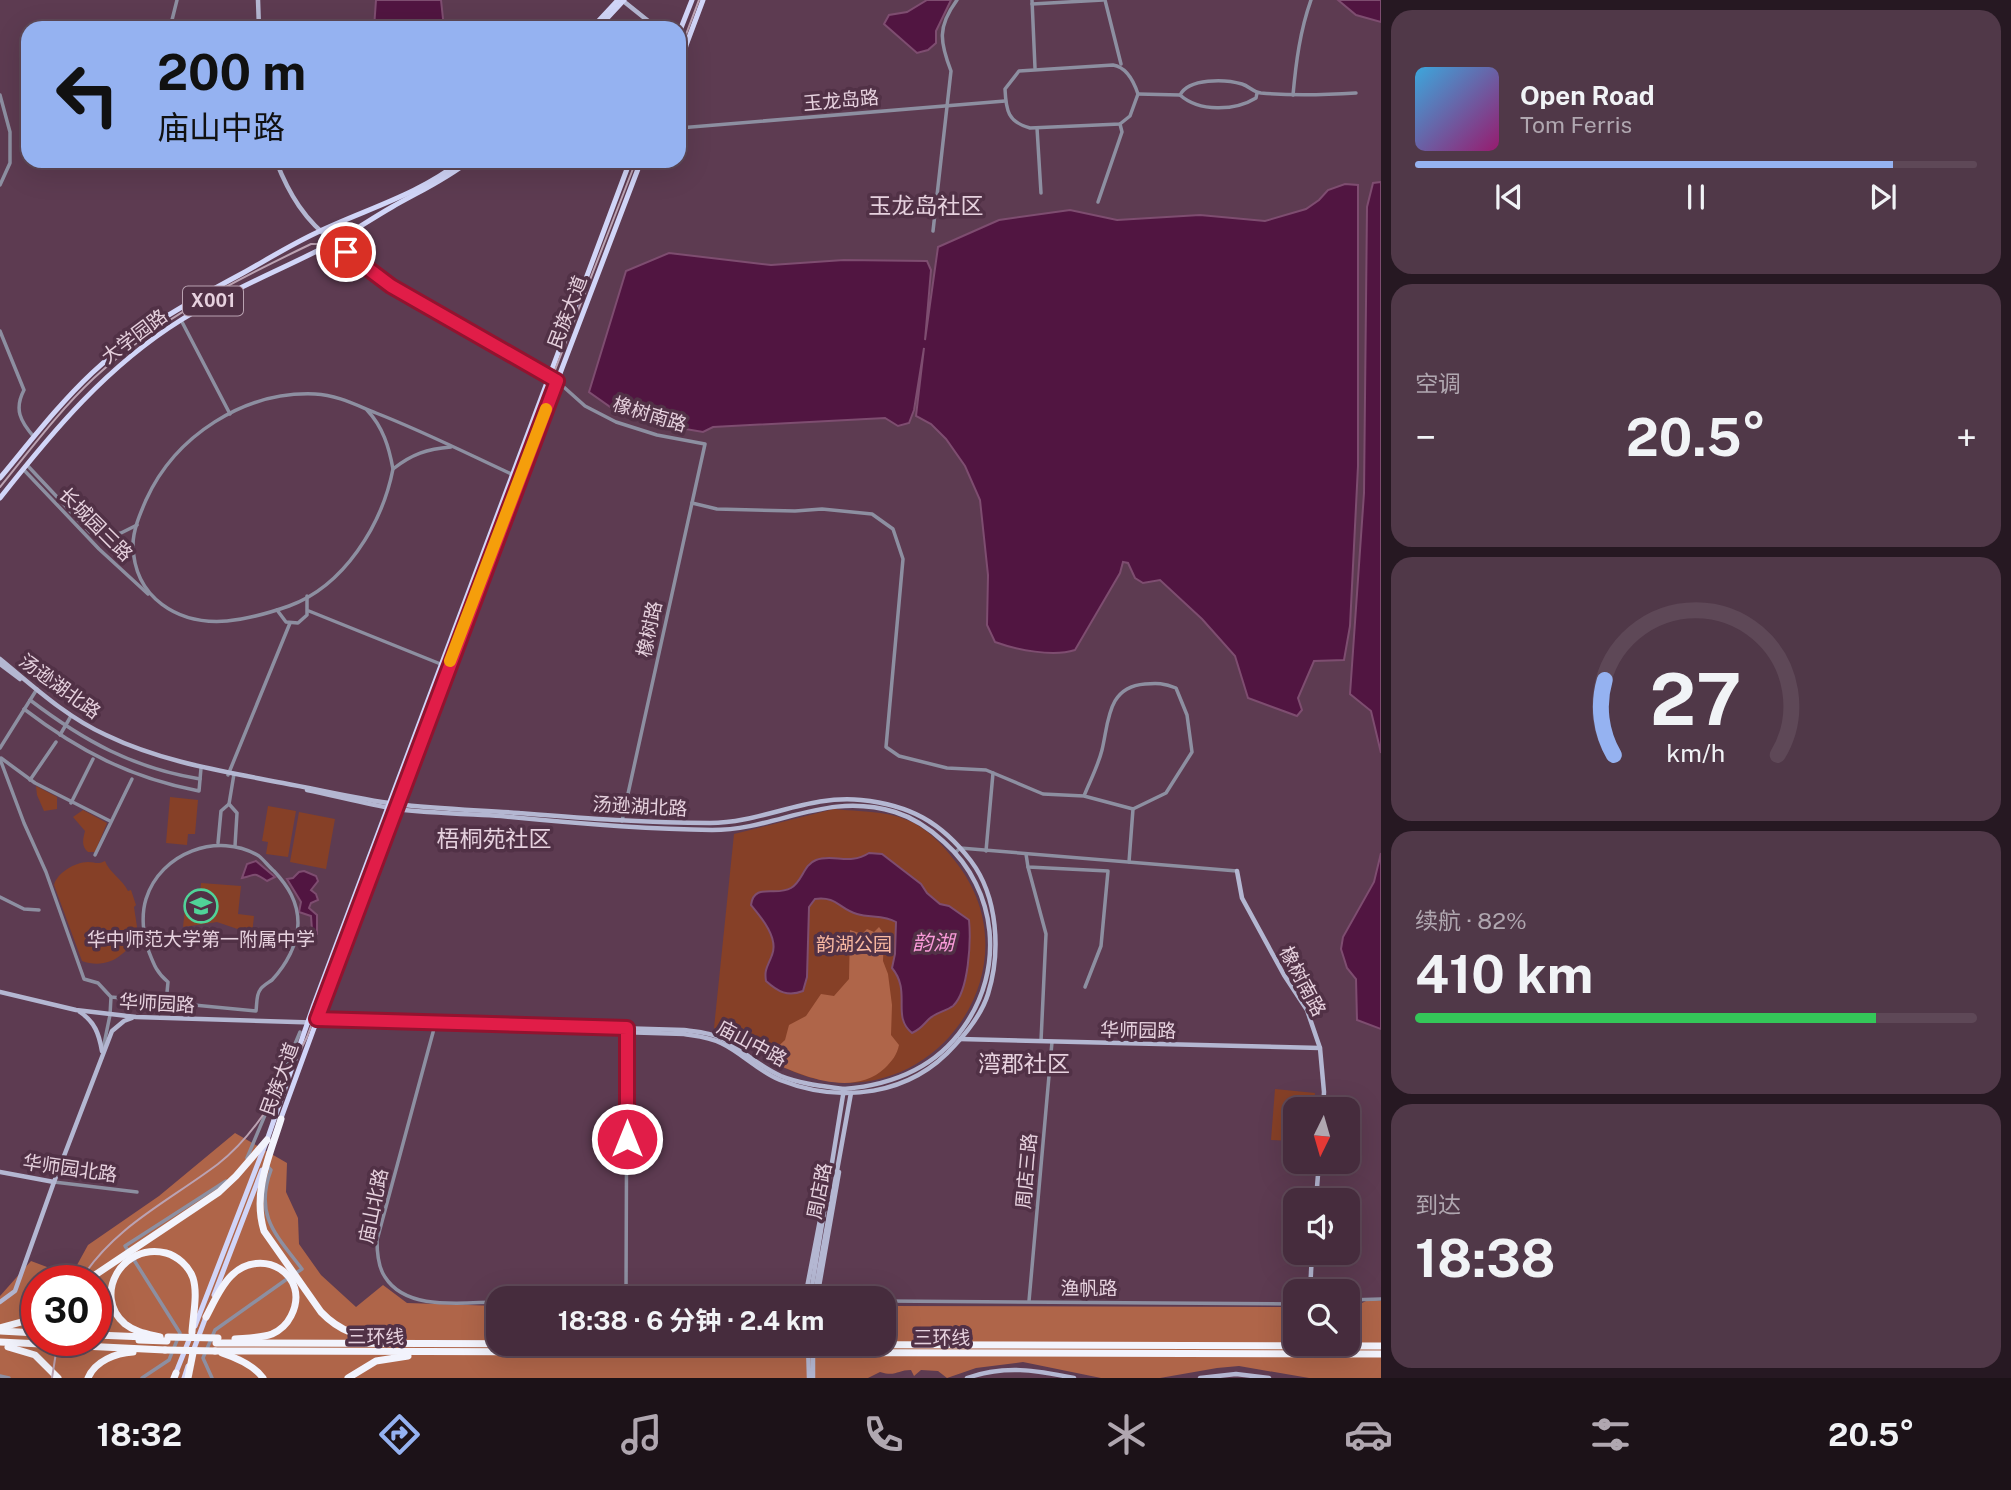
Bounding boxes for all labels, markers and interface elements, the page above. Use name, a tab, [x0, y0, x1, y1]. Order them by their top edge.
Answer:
text: 200 m	[157, 43, 306, 101]
icon: left	[42, 49, 133, 140]
text: Open Road	[1520, 80, 1655, 111]
street label: 玉龙岛路	[802, 86, 880, 114]
text: 庙山中路	[157, 109, 285, 146]
text: Tom Ferris	[1520, 111, 1632, 138]
icon: previous	[1490, 178, 1528, 216]
icon: pause	[1677, 178, 1715, 216]
icon: next	[1864, 178, 1902, 216]
district label: 玉龙岛社区	[869, 192, 984, 219]
pin	[316, 222, 376, 282]
icon: arrive	[327, 233, 365, 271]
street label: 民族大道	[543, 273, 591, 351]
road number: X001	[183, 286, 243, 316]
street label: 大学园路	[97, 304, 171, 368]
text: 空调	[1415, 370, 1461, 397]
street label: 橡树南路	[610, 392, 690, 436]
text: 20.5°	[1626, 407, 1766, 468]
text: −	[1415, 415, 1436, 460]
text: +	[1956, 415, 1977, 460]
street label: 长城园三路	[55, 483, 137, 565]
street label: 橡树路	[632, 599, 666, 659]
street label: 汤逊湖北路	[15, 649, 105, 723]
text: 27	[1650, 656, 1742, 741]
text: km/h	[1667, 738, 1725, 768]
street label: 汤逊湖北路	[592, 793, 688, 819]
district label: 梧桐苑社区	[437, 825, 552, 852]
school or university icon: 华中师范大学第一附属中学	[182, 887, 220, 925]
text: 续航 · 82%	[1415, 907, 1527, 934]
place label: 华中师范大学第一附属中学	[87, 928, 315, 950]
water label: 韵湖	[912, 930, 957, 955]
park label: 韵湖公园	[816, 933, 892, 955]
street label: 橡树南路	[1275, 942, 1331, 1020]
text: 410 km	[1415, 944, 1593, 1005]
street label: 华师园路	[118, 990, 196, 1016]
street label: 庙山中路	[713, 1015, 791, 1071]
street label: 华师园路	[1100, 1018, 1176, 1042]
street label: 民族大道	[256, 1040, 302, 1118]
district label: 湾郡社区	[978, 1050, 1070, 1077]
north arrow	[1283, 1097, 1360, 1174]
map controls	[1283, 1097, 1360, 1356]
position arrow	[590, 1102, 664, 1176]
street label: 周店三路	[1012, 1132, 1040, 1210]
street label: 华师园北路	[21, 1150, 119, 1186]
street label: 周店路	[803, 1161, 835, 1221]
street label: 庙山北路	[354, 1167, 392, 1245]
button: sound	[1283, 1188, 1360, 1265]
text: 到达	[1415, 1191, 1461, 1218]
text: 18:38	[1415, 1228, 1555, 1289]
speed limit sign: 30	[21, 1265, 112, 1356]
street label: 渔帆路	[1060, 1277, 1118, 1299]
button: search	[1283, 1279, 1360, 1356]
text: 18:38 · 6 分钟 · 2.4 km	[558, 1305, 824, 1336]
street label: 三环线	[347, 1325, 405, 1347]
street label: 三环线	[913, 1326, 971, 1348]
icon: directions	[375, 1410, 424, 1459]
icon: music	[617, 1410, 666, 1459]
icon: phone	[859, 1410, 908, 1459]
icon: climate	[1102, 1410, 1151, 1459]
icon: car	[1344, 1410, 1393, 1459]
icon: filters	[1586, 1410, 1635, 1459]
text: 18:32	[97, 1416, 182, 1453]
text: 20.5°	[1828, 1416, 1914, 1453]

